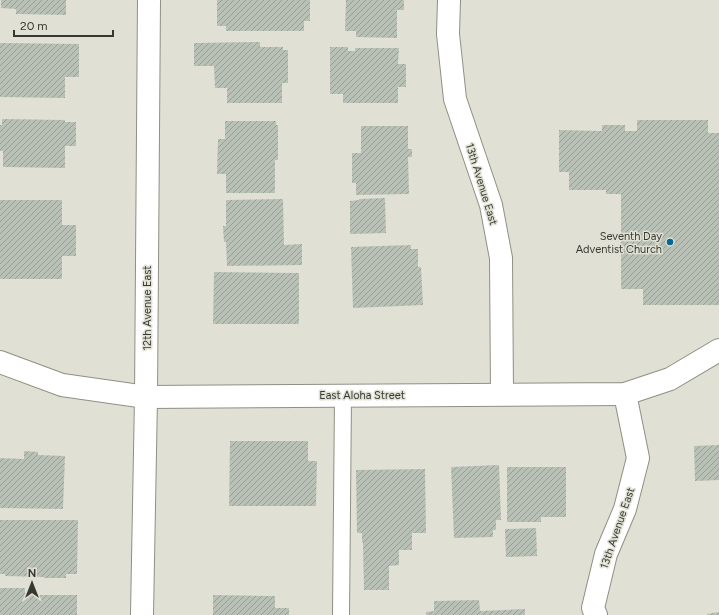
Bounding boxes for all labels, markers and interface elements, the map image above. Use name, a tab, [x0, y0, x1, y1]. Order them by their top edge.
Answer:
scale bar	[14, 12, 113, 38]
text: 20 m	[20, 19, 48, 33]
street label: 13th Avenue East	[463, 142, 500, 227]
place label: Seventh Day Adventist Church	[576, 230, 662, 256]
marker: Seventh Day Adventist Church	[665, 237, 675, 247]
street label: 12th Avenue East	[141, 265, 154, 351]
street label: East Aloha Street	[319, 389, 405, 402]
street label: 13th Avenue East	[598, 486, 637, 570]
north arrow	[12, 563, 52, 603]
text: N	[28, 567, 36, 580]

